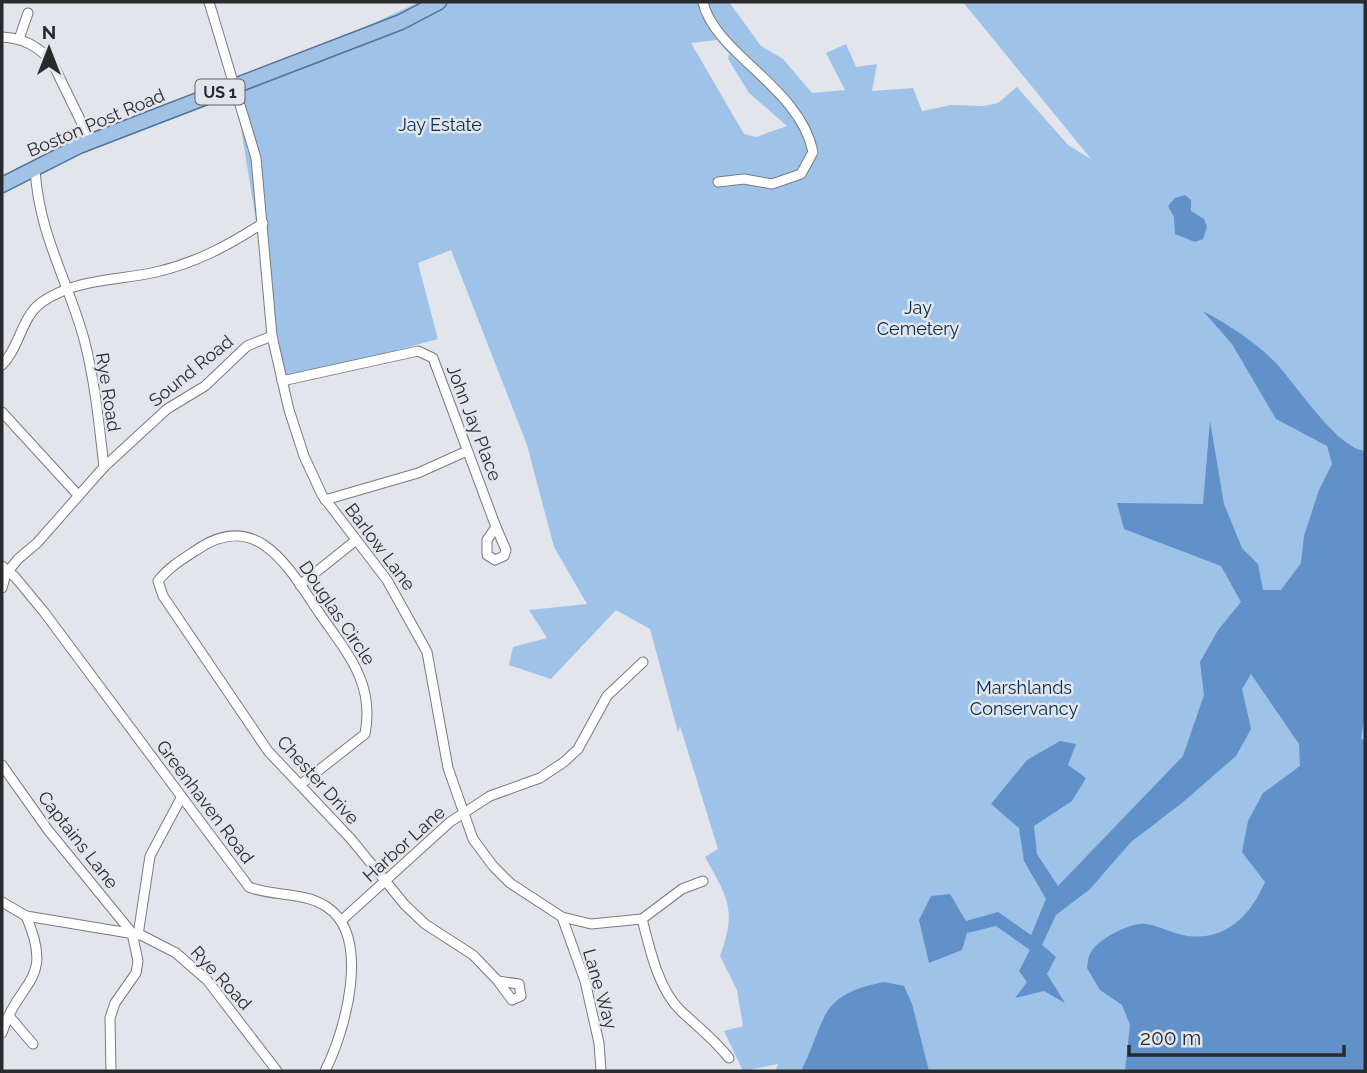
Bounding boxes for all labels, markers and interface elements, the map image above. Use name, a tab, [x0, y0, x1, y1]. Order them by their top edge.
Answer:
north arrow	[14, 14, 84, 84]
text: N	[42, 21, 56, 43]
road number: US 1	[196, 80, 244, 104]
street label: Boston Post Road	[24, 84, 168, 161]
park label: Jay Estate	[398, 114, 482, 135]
park label: Jay Cemetery	[877, 297, 959, 339]
street label: Sound Road	[145, 330, 237, 411]
street label: Rye Road	[92, 351, 125, 433]
street label: John Jay Place	[443, 362, 506, 484]
street label: Barlow Lane	[341, 499, 420, 595]
street label: Douglas Circle	[295, 557, 380, 669]
park label: Marshlands Conservancy	[970, 677, 1078, 719]
street label: Chester Drive	[273, 731, 364, 829]
street label: Greenhaven Road	[152, 736, 259, 867]
street label: Captains Lane	[34, 787, 123, 893]
street label: Harbor Lane	[358, 801, 449, 886]
street label: Rye Road	[187, 941, 256, 1014]
street label: Lane Way	[579, 946, 622, 1032]
scale bar	[1129, 1014, 1344, 1058]
text: 200 m	[1140, 1025, 1201, 1050]

